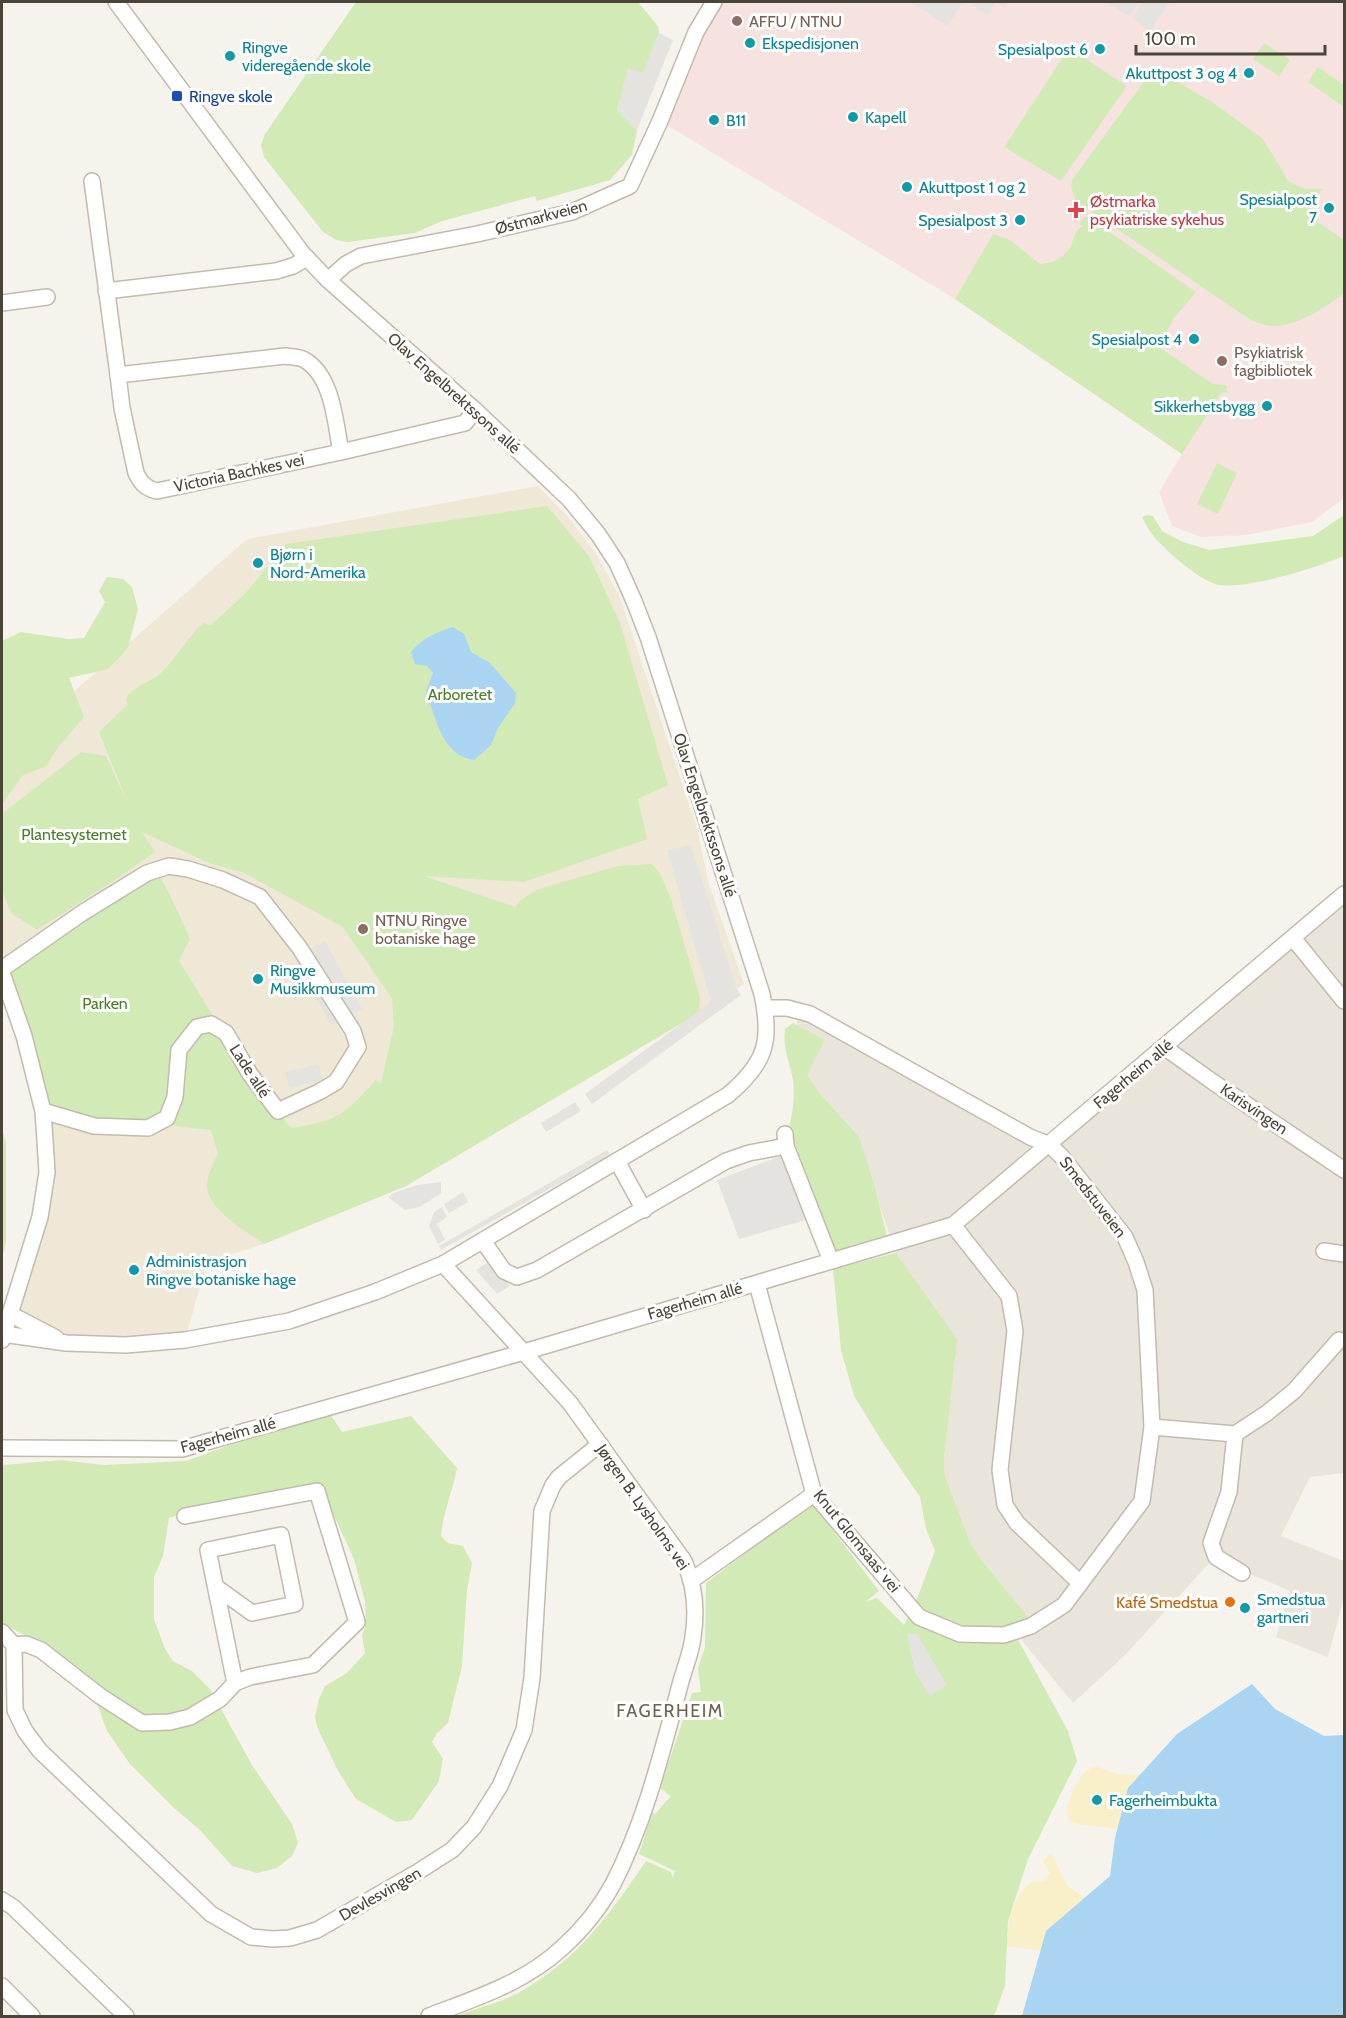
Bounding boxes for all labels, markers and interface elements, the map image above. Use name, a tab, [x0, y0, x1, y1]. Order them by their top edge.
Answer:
place label: AFFU / NTNU	[749, 12, 842, 31]
marker: AFFU / NTNU	[730, 14, 744, 28]
scale bar	[1136, 18, 1325, 56]
text: 100 m	[1145, 28, 1196, 50]
place label: Ekspedisjonen	[762, 34, 859, 53]
marker: Ekspedisjonen	[743, 36, 757, 50]
place label: Ringve videregående skole	[242, 38, 371, 75]
place label: Spesialpost 6	[998, 40, 1088, 59]
marker: Spesialpost 6	[1093, 42, 1107, 56]
marker: Ringve videregående skole	[223, 49, 237, 63]
place label: Akuttpost 3 og 4	[1126, 64, 1237, 83]
marker: Akuttpost 3 og 4	[1242, 66, 1256, 80]
place label: Ringve skole	[189, 87, 273, 106]
marker: Ringve skole	[170, 89, 184, 103]
place label: Kapell	[865, 108, 907, 127]
marker: Kapell	[846, 110, 860, 124]
place label: B11	[726, 111, 746, 130]
marker: B11	[707, 113, 721, 127]
place label: Akuttpost 1 og 2	[919, 178, 1026, 197]
marker: Akuttpost 1 og 2	[900, 180, 914, 194]
place label: Spesialpost 7	[1239, 190, 1318, 227]
place label: Østmarka psykiatriske sykehus	[1090, 192, 1225, 229]
street label: Østmarkveien	[493, 196, 589, 238]
marker: Østmarka psykiatriske sykehus	[1067, 201, 1085, 219]
marker: Spesialpost 7	[1322, 201, 1336, 215]
place label: Spesialpost 3	[918, 211, 1008, 230]
marker: Spesialpost 3	[1013, 213, 1027, 227]
street label: Olav Engelbrektssons allé	[384, 329, 524, 457]
place label: Spesialpost 4	[1092, 330, 1182, 349]
marker: Spesialpost 4	[1187, 332, 1201, 346]
place label: Psykiatrisk fagbibliotek	[1234, 343, 1313, 380]
marker: Psykiatrisk fagbibliotek	[1215, 354, 1229, 368]
place label: Sikkerhetsbygg	[1154, 397, 1256, 416]
marker: Sikkerhetsbygg	[1260, 399, 1274, 413]
street label: Victoria Bachkes vei	[172, 450, 306, 496]
place label: Bjørn i Nord-Amerika	[270, 545, 366, 582]
marker: Bjørn i Nord-Amerika	[251, 556, 265, 570]
park label: Arboretet	[428, 685, 493, 704]
street label: Olav Engelbrektssons allé	[669, 731, 741, 899]
park label: Plantesystemet	[21, 825, 127, 844]
place label: NTNU Ringve botaniske hage	[375, 911, 476, 948]
marker: NTNU Ringve botaniske hage	[356, 922, 370, 936]
place label: Ringve Musikkmuseum	[270, 961, 375, 998]
marker: Ringve Musikkmuseum	[251, 972, 265, 986]
park label: Parken	[82, 994, 128, 1013]
street label: Fagerheim allé	[1090, 1035, 1176, 1113]
street label: Lade allé	[226, 1041, 274, 1101]
street label: Karisvingen	[1217, 1080, 1291, 1138]
street label: Smedstuveien	[1056, 1153, 1130, 1241]
place label: Administrasjon Ringve botaniske hage	[146, 1252, 296, 1289]
marker: Administrasjon Ringve botaniske hage	[127, 1263, 141, 1277]
street label: Fagerheim allé	[645, 1278, 745, 1324]
street label: Fagerheim allé	[178, 1413, 278, 1457]
street label: Jørgen B. Lysholms vei	[592, 1440, 694, 1574]
street label: Knut Glomsaas' vei	[810, 1486, 904, 1596]
place label: Smedstua gartneri	[1257, 1590, 1326, 1627]
place label: Kafé Smedstua	[1116, 1593, 1218, 1612]
marker: Kafé Smedstua	[1223, 1595, 1237, 1609]
marker: Smedstua gartneri	[1238, 1601, 1252, 1615]
district label: FAGERHEIM	[616, 1700, 724, 1722]
place label: Fagerheimbukta	[1109, 1791, 1217, 1810]
marker: Fagerheimbukta	[1090, 1793, 1104, 1807]
street label: Devlesvingen	[336, 1863, 424, 1925]

